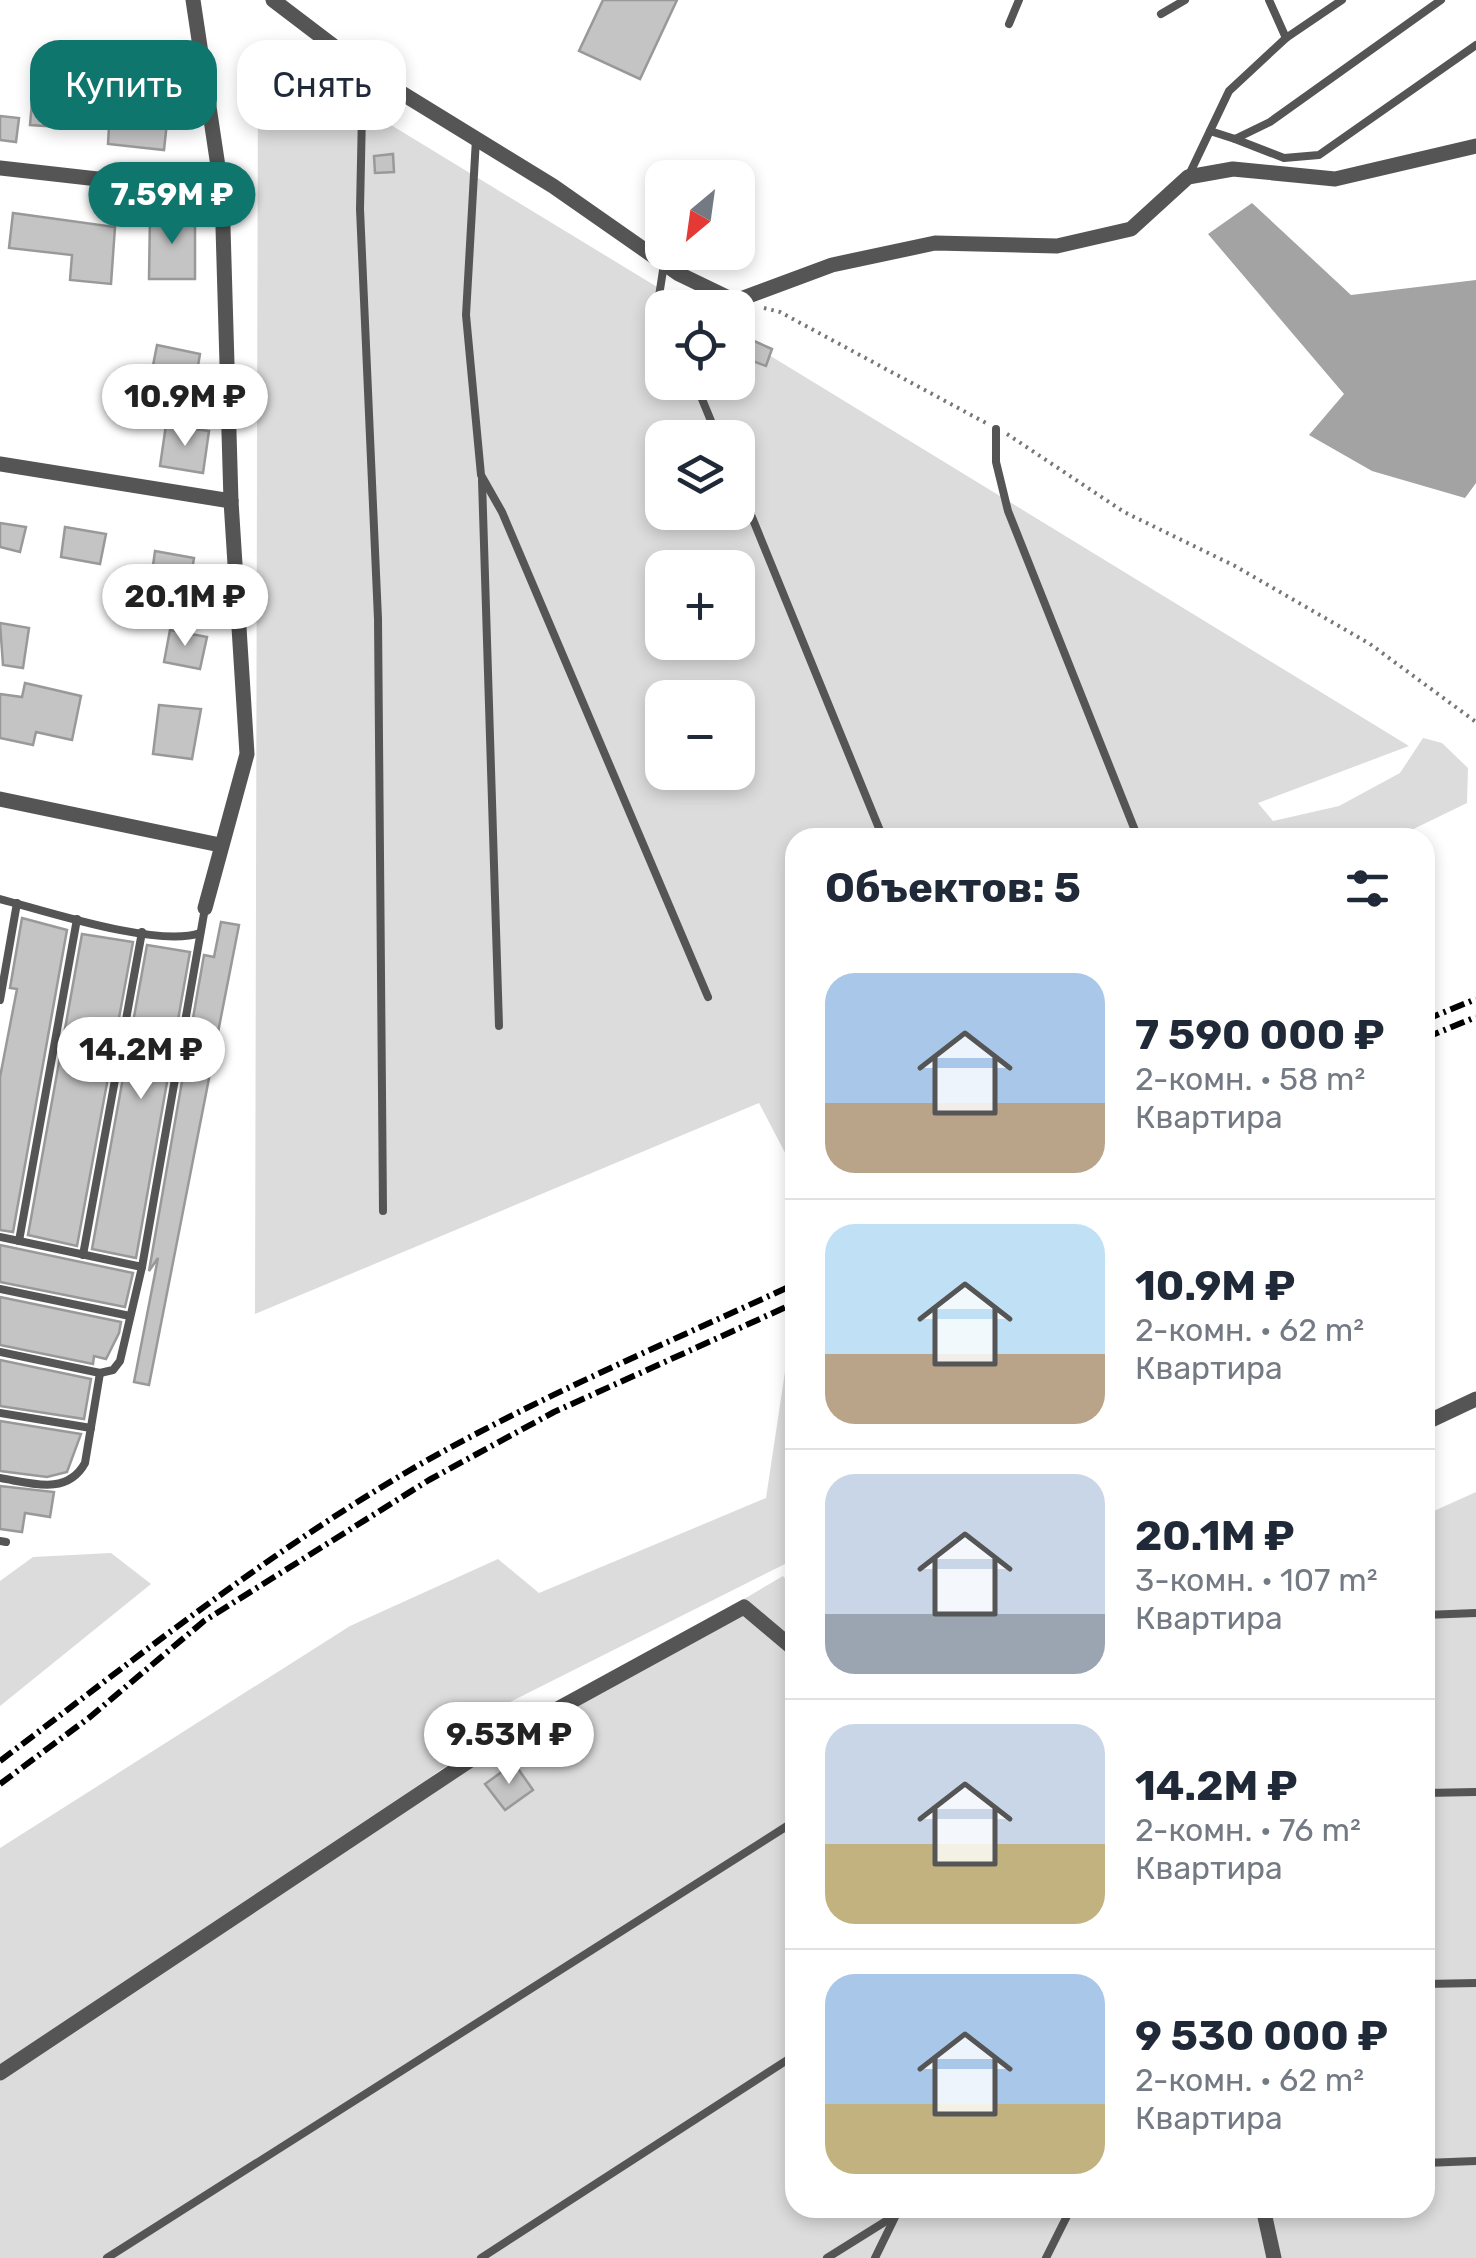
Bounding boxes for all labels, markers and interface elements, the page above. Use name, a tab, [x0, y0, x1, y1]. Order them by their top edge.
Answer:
chip: Купить	[30, 40, 217, 130]
chip: Снять	[237, 40, 406, 130]
north arrow	[645, 160, 755, 270]
map controls	[645, 160, 755, 790]
pin: 7.59M ₽	[80, 162, 264, 247]
text: 7.59M ₽	[110, 175, 234, 213]
button: locate	[645, 290, 755, 400]
pin: 10.9M ₽	[93, 364, 277, 449]
text: 10.9M ₽	[124, 377, 246, 415]
button: layers	[645, 420, 755, 530]
button: +	[645, 550, 755, 660]
pin: 20.1M ₽	[93, 564, 277, 649]
text: 20.1M ₽	[124, 577, 246, 615]
button: −	[645, 680, 755, 790]
icon: filters	[1340, 861, 1395, 916]
text: Объектов: 5	[825, 863, 1081, 913]
text: 7 590 000 ₽	[1135, 1010, 1384, 1060]
icon: home	[905, 1013, 1025, 1133]
pin: 14.2M ₽	[49, 1017, 233, 1102]
text: 14.2M ₽	[79, 1030, 203, 1068]
text: 2-комн. · 58 m²	[1135, 1060, 1365, 1098]
text: Квартира	[1135, 1098, 1283, 1136]
text: 10.9M ₽	[1135, 1261, 1295, 1311]
icon: home	[905, 1264, 1025, 1384]
text: 2-комн. · 62 m²	[1135, 1311, 1364, 1349]
text: Квартира	[1135, 1349, 1283, 1387]
text: 20.1M ₽	[1135, 1511, 1295, 1561]
icon: home	[905, 1514, 1025, 1634]
text: 3-комн. · 107 m²	[1135, 1561, 1378, 1599]
text: Квартира	[1135, 1599, 1283, 1637]
pin: 9.53M ₽	[417, 1702, 601, 1787]
text: 9.53M ₽	[446, 1715, 572, 1753]
text: 14.2M ₽	[1135, 1761, 1298, 1811]
icon: home	[905, 1764, 1025, 1884]
text: 2-комн. · 76 m²	[1135, 1811, 1361, 1849]
text: Квартира	[1135, 1849, 1283, 1887]
text: 9 530 000 ₽	[1135, 2011, 1388, 2061]
icon: home	[905, 2014, 1025, 2134]
text: 2-комн. · 62 m²	[1135, 2061, 1364, 2099]
text: Квартира	[1135, 2099, 1283, 2137]

